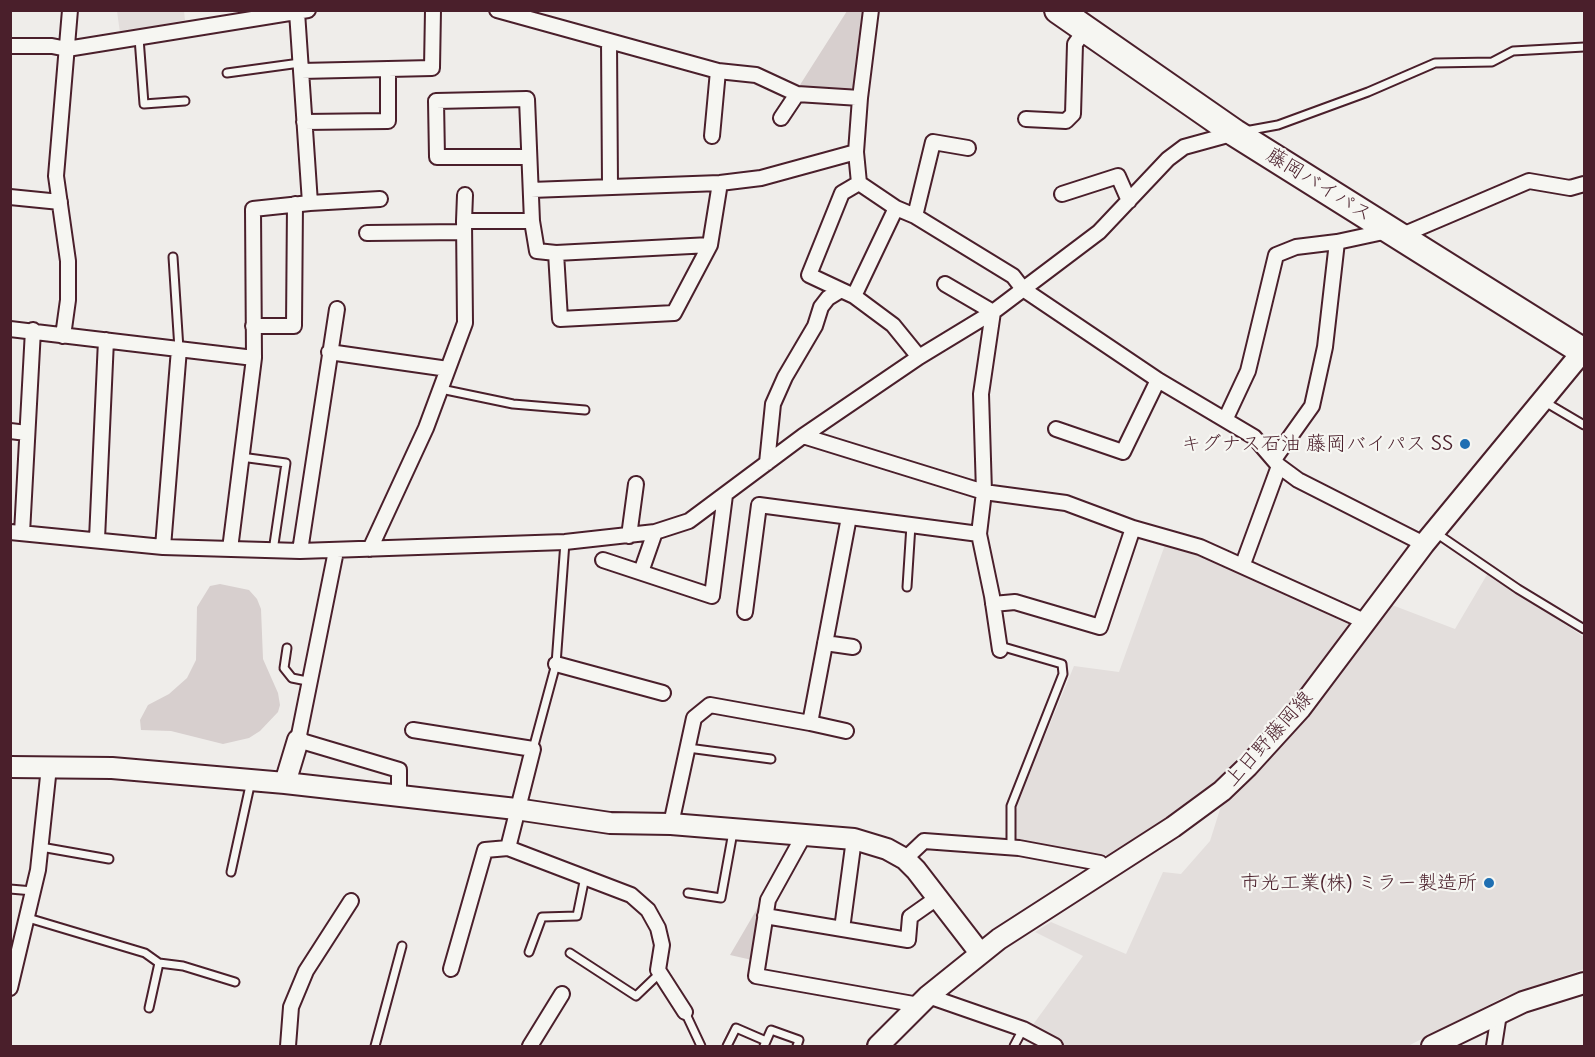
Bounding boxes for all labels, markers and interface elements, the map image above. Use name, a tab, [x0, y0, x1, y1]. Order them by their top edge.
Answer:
street label: 藤岡バイパス	[1262, 143, 1376, 227]
place label: キグナス石油 藤岡バイパス SS	[1181, 432, 1453, 456]
marker: キグナス石油 藤岡バイパス SS	[1458, 437, 1472, 451]
street label: 上日野藤岡線	[1220, 686, 1318, 792]
place label: 市光工業(株) ミラー製造所	[1240, 871, 1477, 895]
marker: 市光工業(株) ミラー製造所	[1482, 876, 1496, 890]

